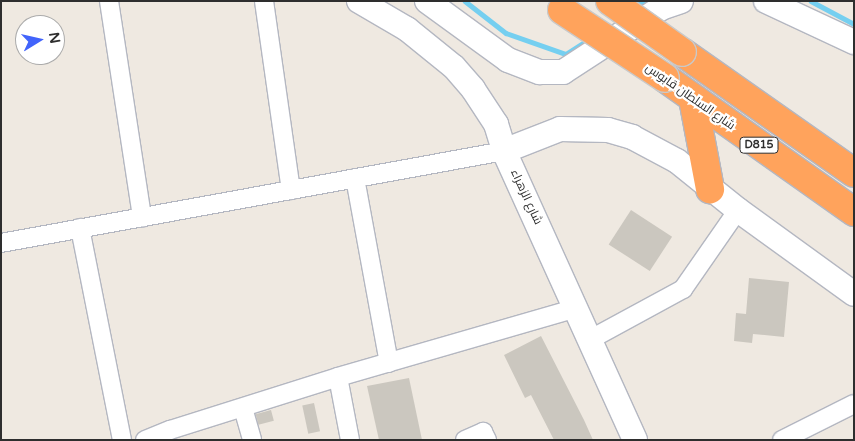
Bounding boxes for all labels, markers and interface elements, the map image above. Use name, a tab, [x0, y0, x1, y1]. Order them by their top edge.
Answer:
north arrow	[15, 15, 65, 65]
text: N	[45, 31, 64, 45]
street label: شارع السلطان قابوس	[642, 61, 738, 133]
road number: D815	[739, 136, 779, 154]
street label: شارع الزهراء	[507, 167, 545, 227]

